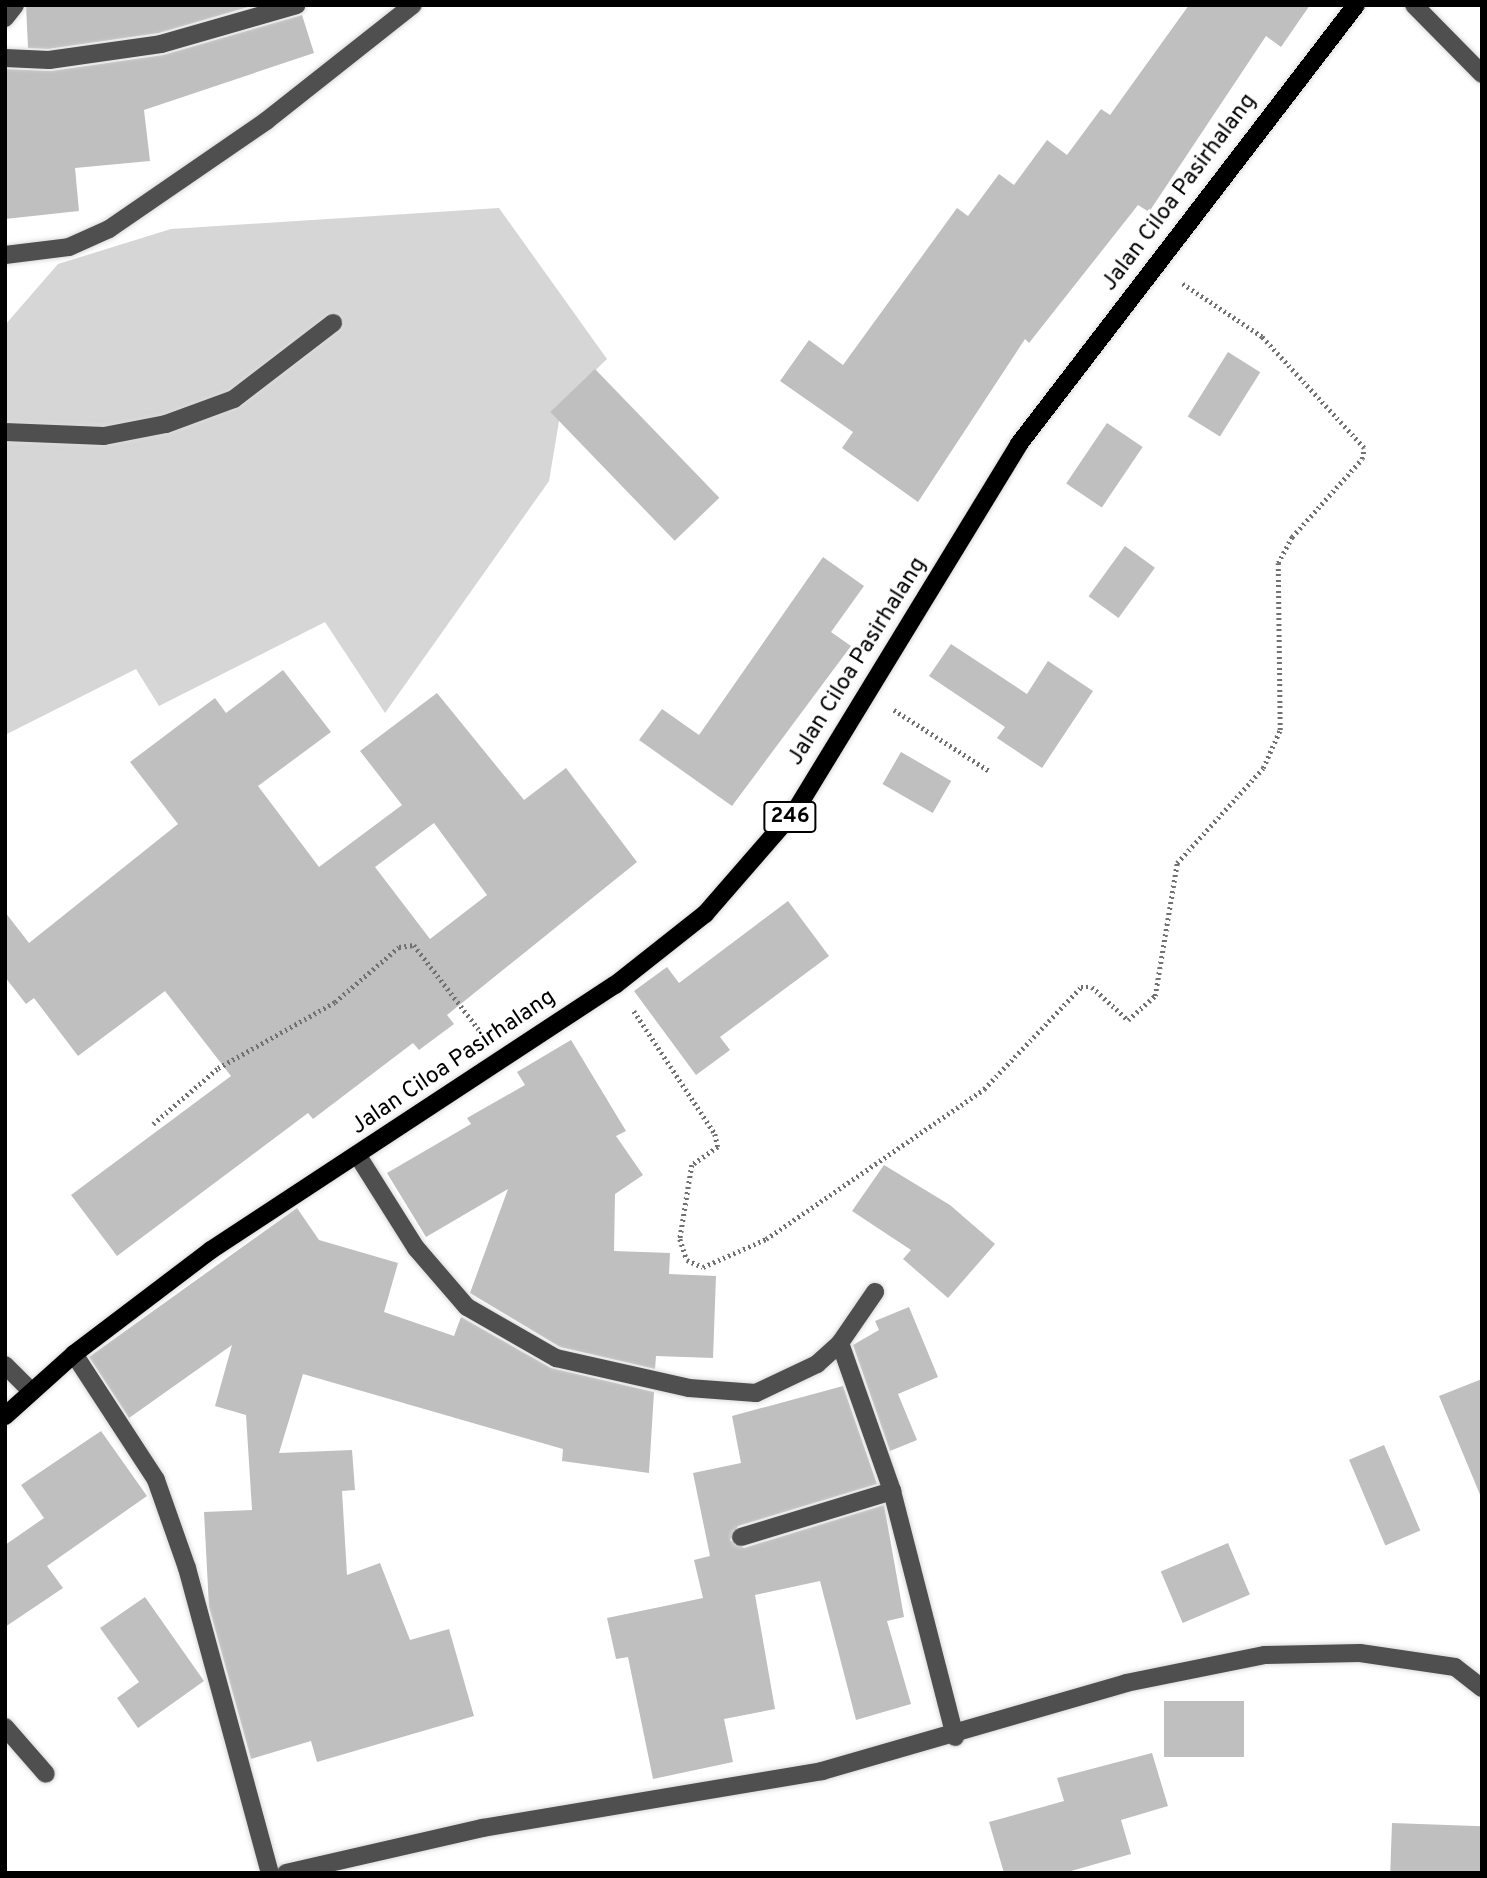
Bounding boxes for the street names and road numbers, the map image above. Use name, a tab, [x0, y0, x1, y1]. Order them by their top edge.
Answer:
street label: Jalan Ciloa Pasirhalang	[1097, 89, 1263, 297]
street label: Jalan Ciloa Pasirhalang	[783, 553, 933, 771]
road number: 246	[762, 800, 818, 834]
street label: Jalan Ciloa Pasirhalang	[347, 984, 561, 1142]

